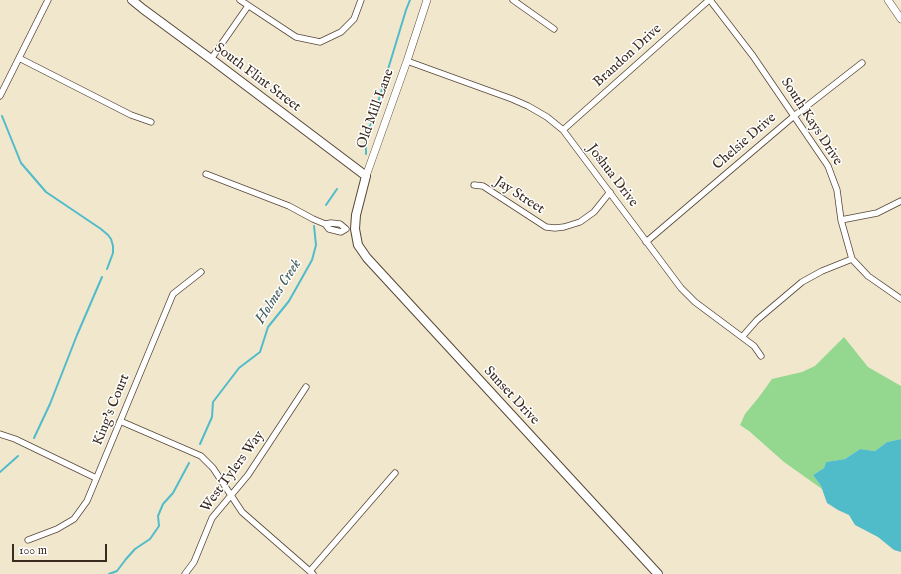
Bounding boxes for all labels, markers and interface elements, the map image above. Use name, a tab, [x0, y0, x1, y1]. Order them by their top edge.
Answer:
street label: Brandon Drive	[590, 21, 666, 91]
street label: South Flint Street	[211, 40, 303, 116]
street label: Old Mill Lane	[354, 67, 398, 151]
street label: South Kays Drive	[777, 75, 845, 169]
street label: Chelsie Drive	[710, 110, 780, 174]
street label: Joshua Drive	[583, 141, 641, 211]
street label: Jay Street	[491, 174, 547, 218]
water label: Holmes Creek	[252, 256, 306, 328]
street label: Sunset Drive	[480, 363, 542, 429]
street label: King's Court	[90, 372, 134, 448]
street label: West Tylers Way	[198, 428, 268, 516]
scale bar	[14, 536, 109, 562]
text: 100 m	[19, 543, 47, 558]

